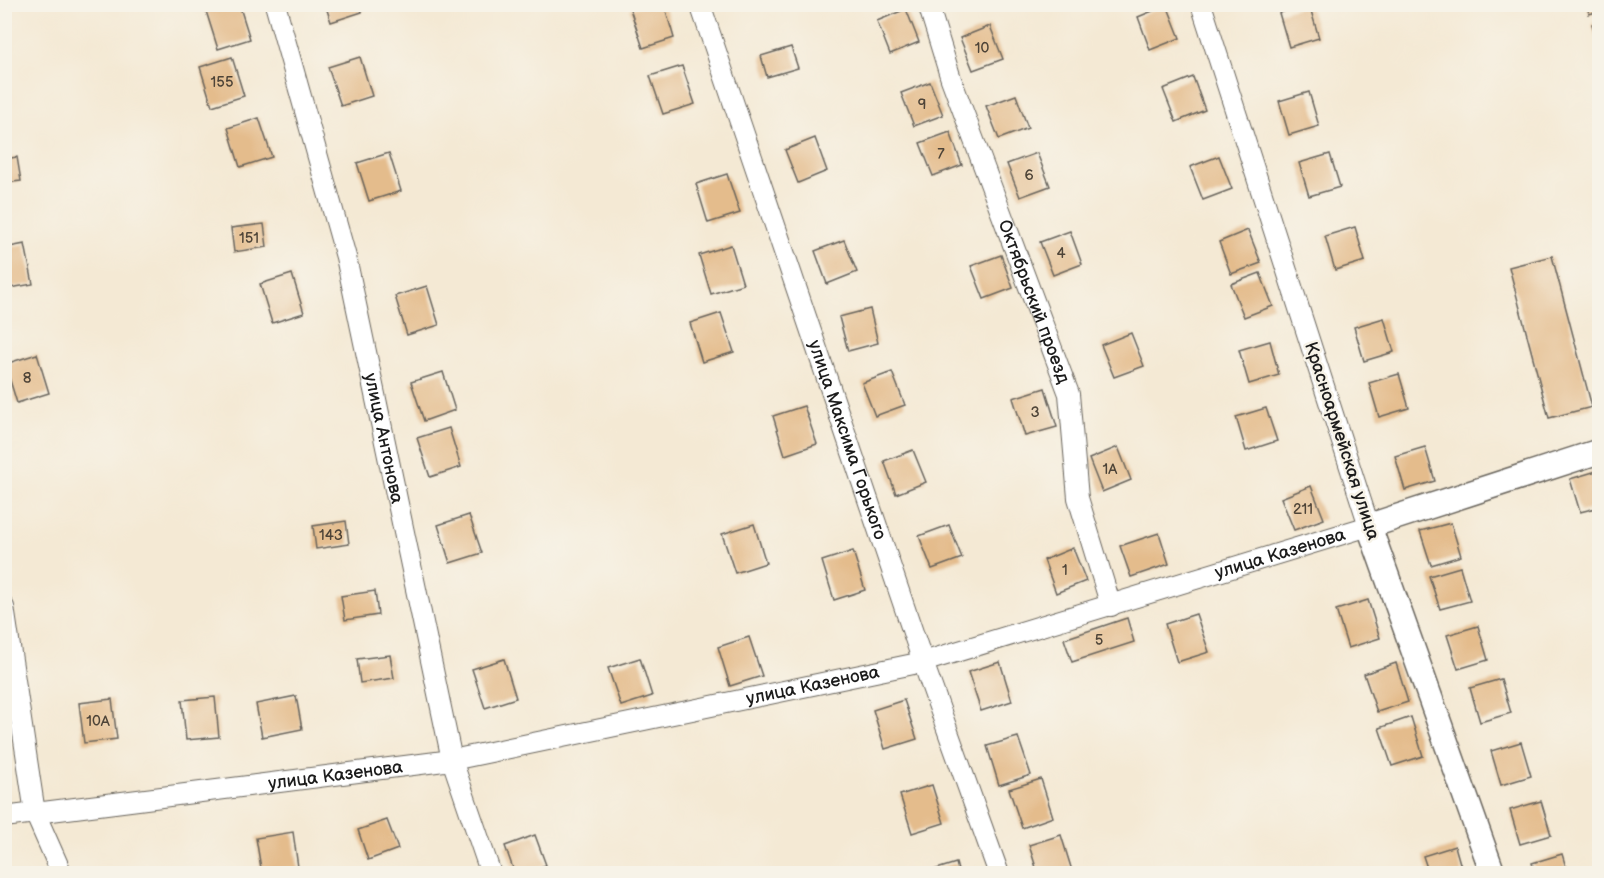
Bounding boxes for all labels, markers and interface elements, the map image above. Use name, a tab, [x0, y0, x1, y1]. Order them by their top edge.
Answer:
house number: 10	[975, 39, 989, 58]
house number: 155	[211, 73, 234, 92]
house number: 9	[918, 95, 926, 114]
house number: 7	[937, 145, 945, 164]
house number: 6	[1024, 166, 1034, 185]
street label: Октябрьский проезд	[994, 217, 1075, 386]
house number: 151	[239, 229, 259, 248]
house number: 4	[1056, 244, 1066, 263]
street label: улица Максима Горького	[804, 337, 891, 542]
street label: Красноармейская улица	[1300, 339, 1384, 543]
house number: 8	[23, 369, 32, 388]
street label: улица Антонова	[360, 371, 408, 506]
house number: 3	[1030, 403, 1040, 422]
house number: 1А	[1103, 460, 1118, 479]
house number: 211	[1293, 500, 1313, 519]
street label: улица Казенова	[1212, 523, 1348, 583]
house number: 143	[319, 526, 343, 545]
house number: 1	[1062, 561, 1068, 580]
house number: 5	[1095, 631, 1103, 650]
street label: улица Казенова	[744, 661, 881, 709]
house number: 10А	[86, 712, 111, 731]
street label: улица Казенова	[267, 756, 404, 794]

